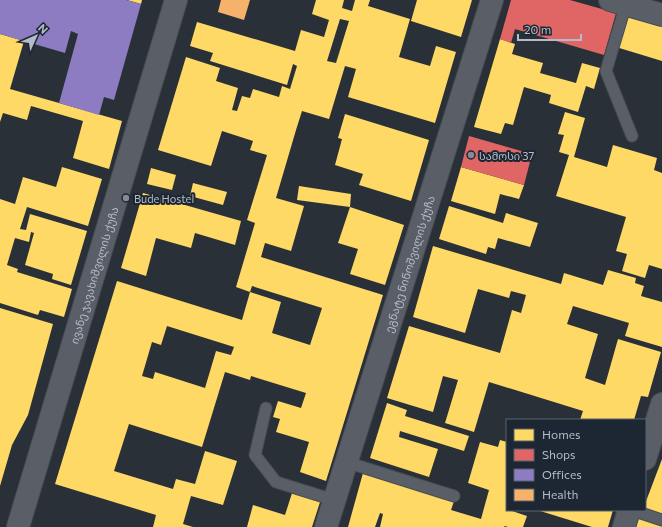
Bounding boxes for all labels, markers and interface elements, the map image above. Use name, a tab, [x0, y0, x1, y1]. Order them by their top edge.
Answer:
north arrow	[16, 16, 56, 56]
scale bar	[518, 16, 581, 42]
text: N	[36, 21, 51, 36]
text: 20 m	[524, 22, 551, 36]
place label: სამოსი 37	[479, 149, 534, 162]
marker: სამოსი 37	[466, 150, 476, 160]
place label: Bude Hostel	[134, 192, 194, 205]
marker: Bude Hostel	[121, 193, 131, 203]
street label: ეგნატე ნინოშვილის ქუჩა	[381, 194, 437, 334]
street label: ივანე ჯავახიშვილის ქუჩა	[67, 205, 120, 345]
legend	[506, 419, 646, 511]
text: Homes	[542, 427, 580, 441]
text: Shops	[542, 447, 576, 461]
text: Offices	[542, 467, 582, 481]
text: Health	[542, 487, 578, 501]

